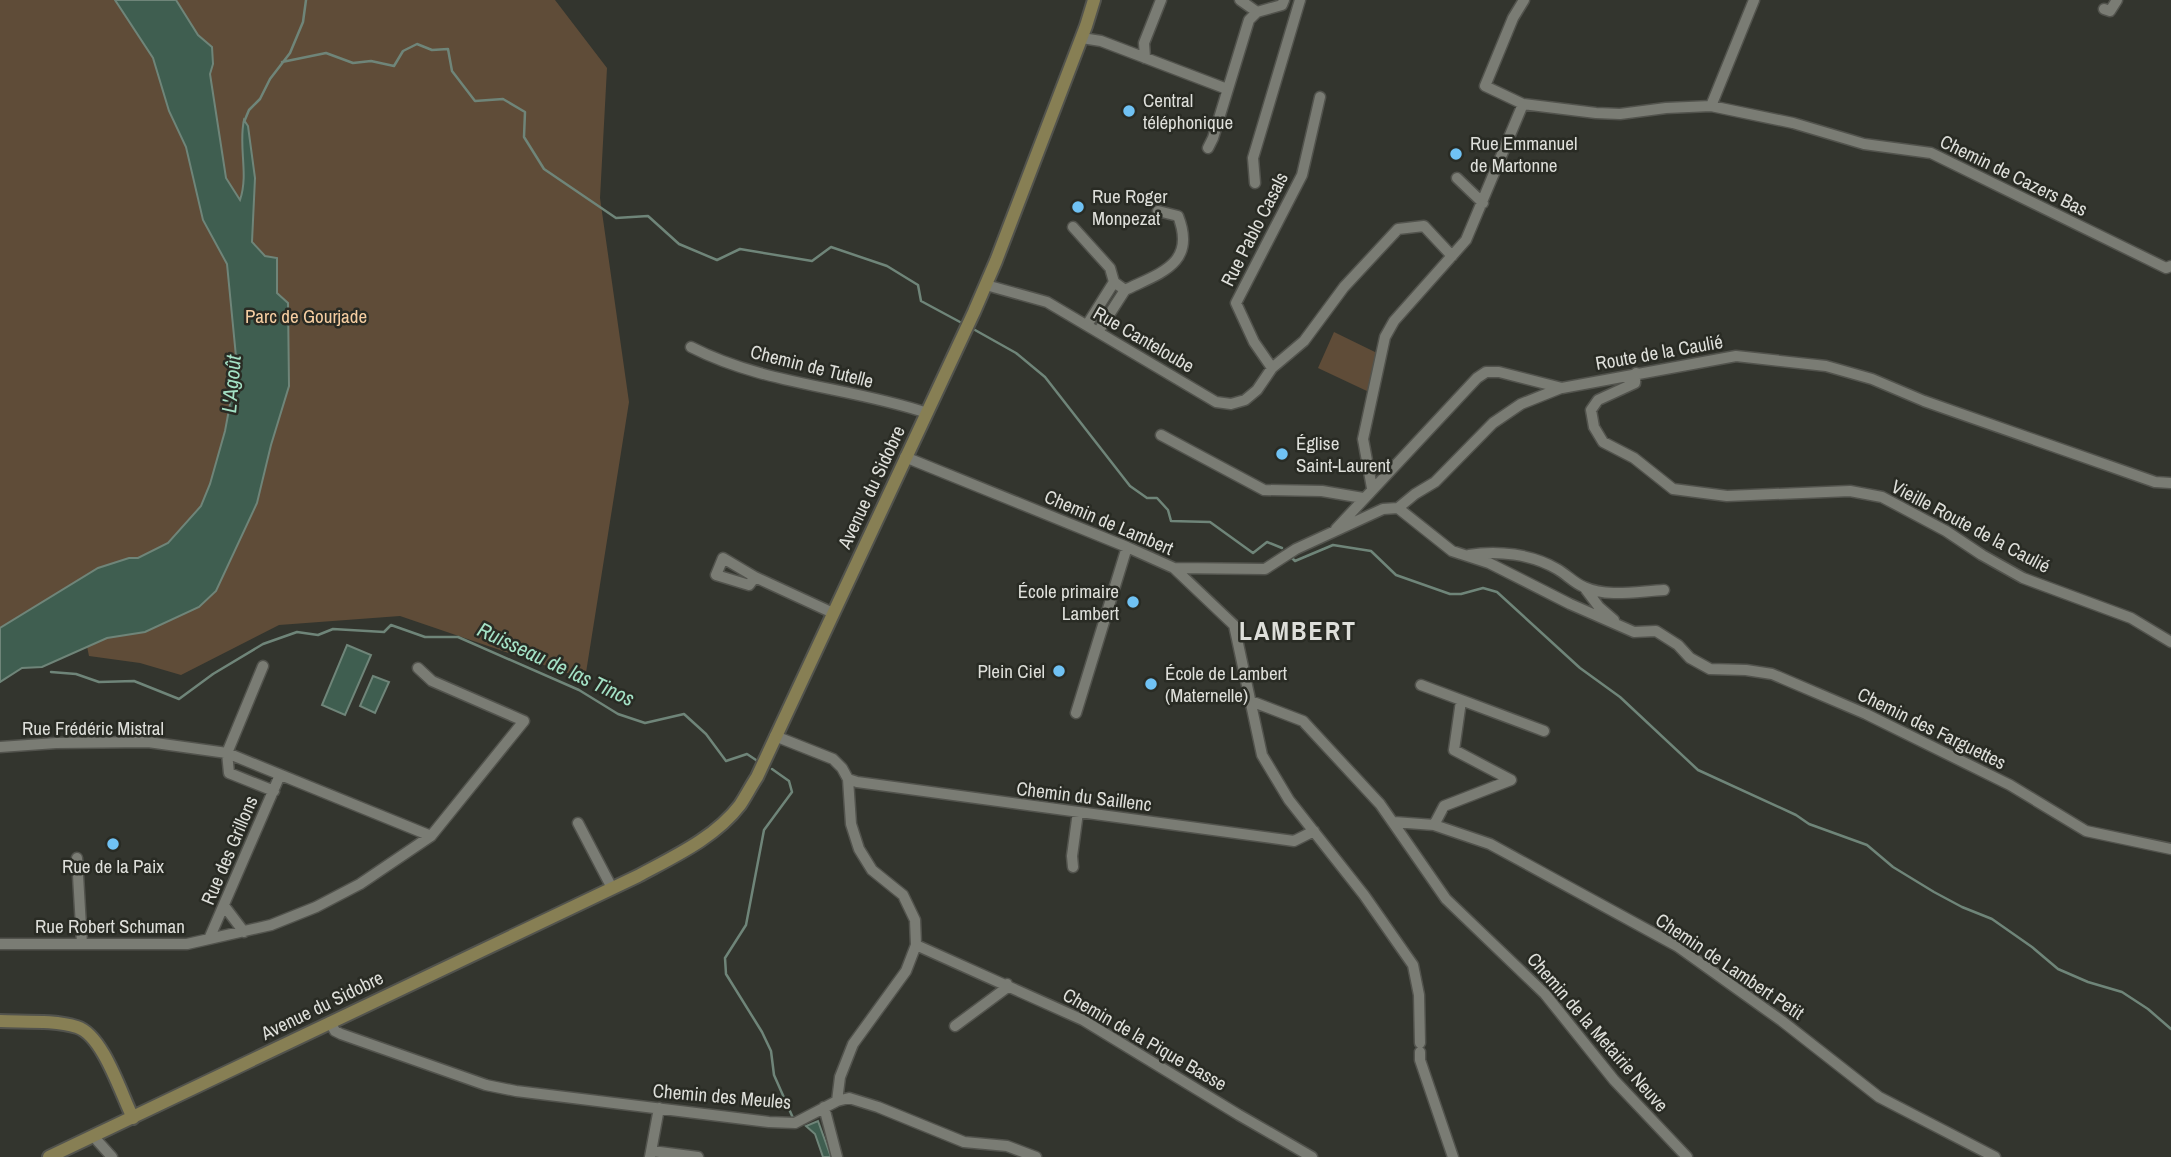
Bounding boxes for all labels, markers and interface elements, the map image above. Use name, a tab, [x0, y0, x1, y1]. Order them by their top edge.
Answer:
place label: Central téléphonique	[1143, 87, 1233, 135]
marker: Central téléphonique	[1121, 103, 1137, 119]
street label: Chemin de Cazers Bas	[1936, 128, 2092, 222]
place label: Rue Emmanuel de Martonne	[1470, 130, 1577, 178]
marker: Rue Emmanuel de Martonne	[1448, 146, 1464, 162]
street label: Rue Pablo Casals	[1214, 167, 1294, 290]
place label: Rue Roger Monpezat	[1092, 183, 1168, 231]
marker: Rue Roger Monpezat	[1070, 199, 1086, 215]
street label: Rue Canteloube	[1089, 300, 1199, 378]
park label: Parc de Gourjade	[245, 303, 367, 329]
street label: Route de la Caulié	[1593, 328, 1725, 376]
street label: Chemin de Tutelle	[748, 338, 876, 394]
water label: L'Agoût	[214, 353, 248, 414]
street label: Avenue du Sidobre	[831, 421, 911, 554]
place label: Église Saint-Laurent	[1296, 430, 1391, 478]
marker: Église Saint-Laurent	[1274, 446, 1290, 462]
street label: Vieille Route de la Caulié	[1887, 473, 2055, 579]
street label: Chemin de Lambert	[1041, 483, 1178, 561]
place label: École primaire Lambert	[1018, 578, 1120, 626]
marker: École primaire Lambert	[1125, 594, 1141, 610]
district label: LAMBERT	[1239, 613, 1357, 648]
water label: Ruisseau de las Tinos	[473, 615, 640, 713]
place label: Plein Ciel	[977, 658, 1045, 684]
place label: École de Lambert (Maternelle)	[1165, 660, 1288, 708]
marker: Plein Ciel	[1051, 663, 1067, 679]
marker: École de Lambert (Maternelle)	[1143, 676, 1159, 692]
street label: Chemin des Farguettes	[1853, 681, 2011, 775]
street label: Rue Frédéric Mistral	[22, 715, 164, 741]
street label: Chemin du Saillenc	[1015, 775, 1153, 817]
street label: Rue des Grillons	[194, 791, 264, 908]
marker: Rue de la Paix	[105, 836, 121, 852]
place label: Rue de la Paix	[62, 853, 164, 879]
street label: Chemin de Lambert Petit	[1651, 907, 1810, 1026]
street label: Rue Robert Schuman	[35, 913, 185, 939]
street label: Chemin de la Metairie Neuve	[1521, 947, 1675, 1117]
street label: Avenue du Sidobre	[256, 964, 388, 1046]
street label: Chemin de la Pique Basse	[1058, 981, 1232, 1097]
street label: Chemin des Meules	[652, 1077, 792, 1115]

